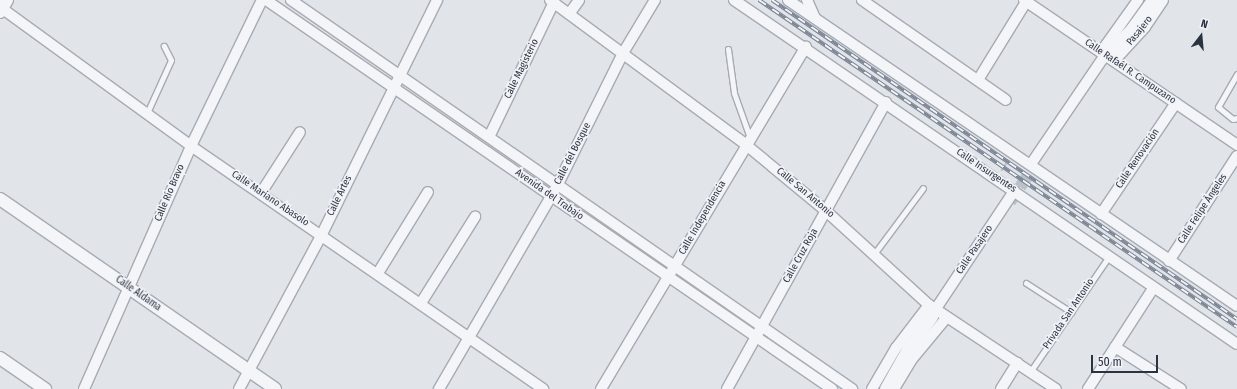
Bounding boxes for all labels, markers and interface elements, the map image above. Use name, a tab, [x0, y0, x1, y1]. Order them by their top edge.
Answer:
street label: Pasajero	[1124, 14, 1156, 48]
north arrow	[1181, 16, 1221, 56]
text: N	[1199, 17, 1209, 31]
street label: Calle Magisterio	[502, 37, 542, 101]
street label: Calle Rafaél R. Campuzano	[1082, 37, 1178, 107]
street label: Calle del Bosque	[552, 121, 594, 187]
street label: Calle Renovación	[1114, 127, 1162, 191]
street label: Calle Insurgentes	[954, 146, 1018, 196]
street label: Calle Río Bravo	[153, 163, 187, 223]
street label: Calle San Antonio	[774, 165, 836, 221]
street label: Avenida del Trabajo	[513, 167, 585, 223]
street label: Calle Mariano Abasolo	[229, 169, 311, 229]
street label: Calle Felipe Ángeles	[1176, 172, 1230, 246]
street label: Calle Artes	[325, 174, 355, 218]
street label: Calle Independencia	[677, 179, 729, 257]
street label: Calle Pasajero	[954, 223, 996, 277]
street label: Calle Cruz Roja	[781, 227, 821, 285]
street label: Calle Aldama	[113, 274, 163, 314]
street label: Privada San Antonio	[1041, 277, 1097, 351]
scale bar	[1093, 347, 1160, 373]
text: 50 m	[1098, 355, 1122, 369]

